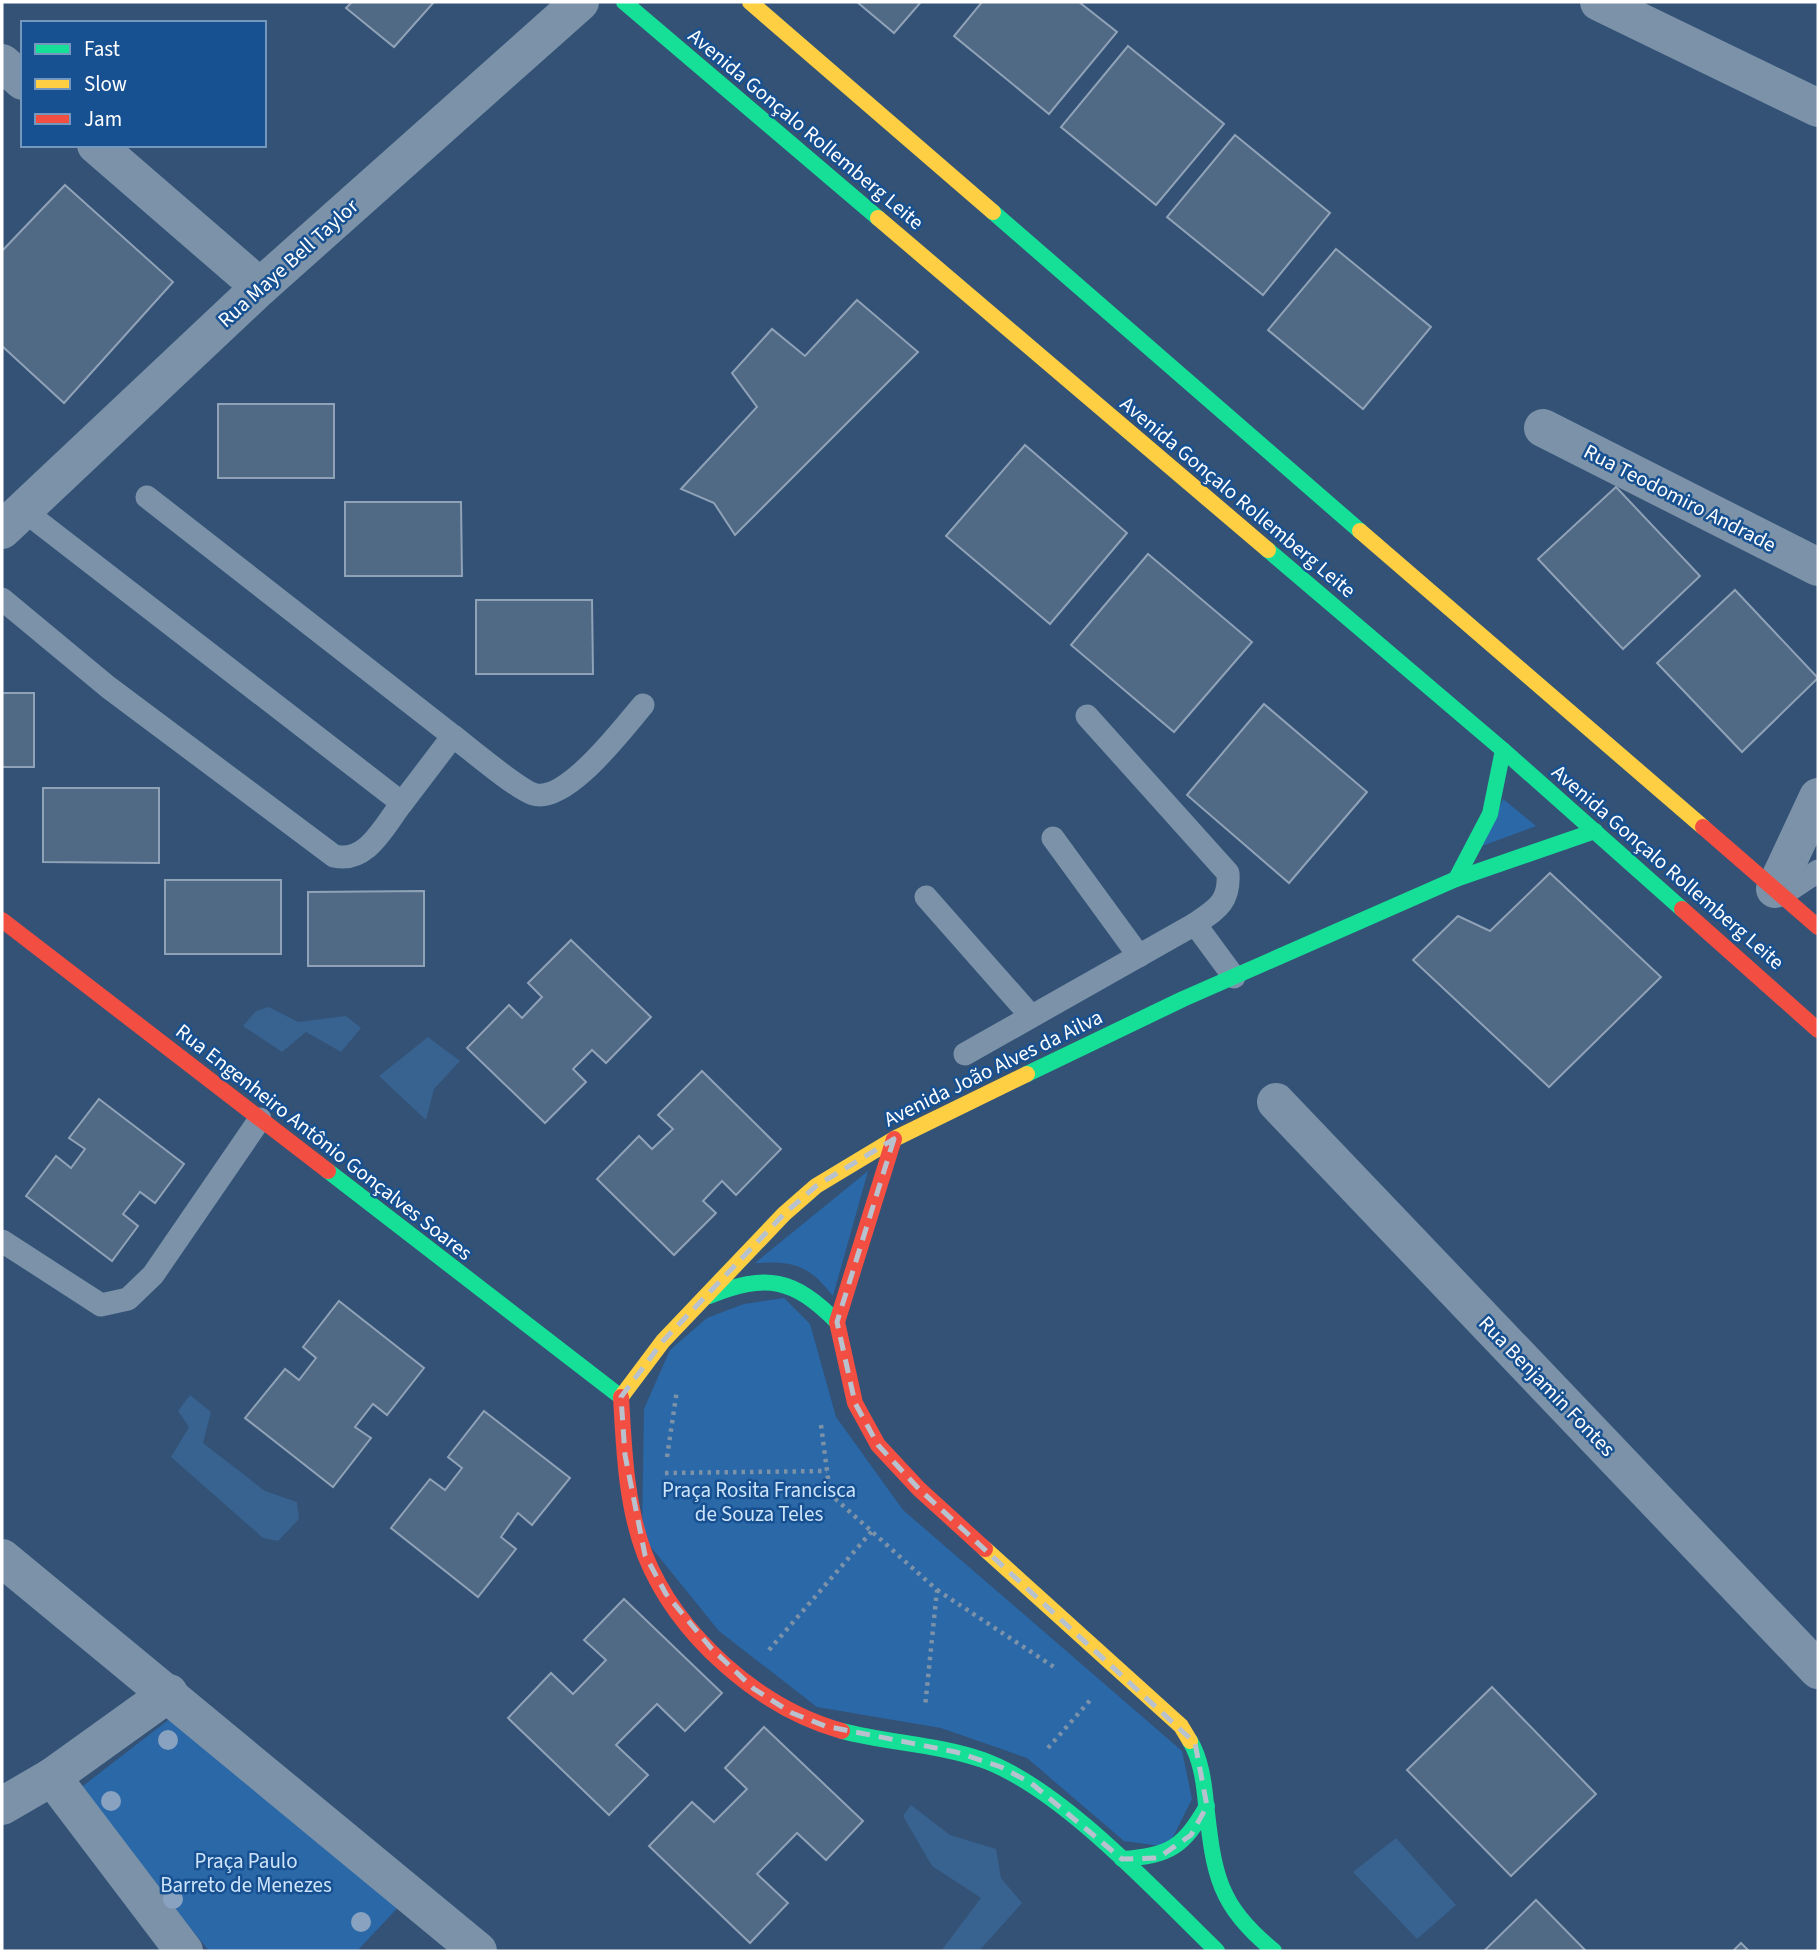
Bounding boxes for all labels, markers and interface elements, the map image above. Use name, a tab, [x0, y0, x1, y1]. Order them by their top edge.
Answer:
legend	[21, 21, 266, 147]
street label: Avenida Gonçalo Rollemberg Leite	[682, 21, 930, 237]
text: Fast	[84, 34, 120, 64]
text: Slow	[84, 69, 127, 99]
text: Jam	[84, 104, 122, 134]
street label: Rua Maye Bell Taylor	[211, 191, 366, 334]
street label: Avenida Gonçalo Rollemberg Leite	[1114, 389, 1362, 605]
street label: Rua Teodomiro Andrade	[1579, 436, 1781, 560]
street label: Avenida Gonçalo Rollemberg Leite	[1545, 757, 1791, 977]
street label: Avenida João Alves da Ailva	[879, 1002, 1107, 1134]
street label: Rua Engenheiro Antônio Gonçalves Soares	[169, 1016, 479, 1268]
street label: Rua Benjamin Fontes	[1472, 1309, 1622, 1463]
park label: Praça Rosita Francisca de Souza Teles	[662, 1475, 856, 1529]
park label: Praça Paulo Barreto de Menezes	[160, 1846, 332, 1900]

